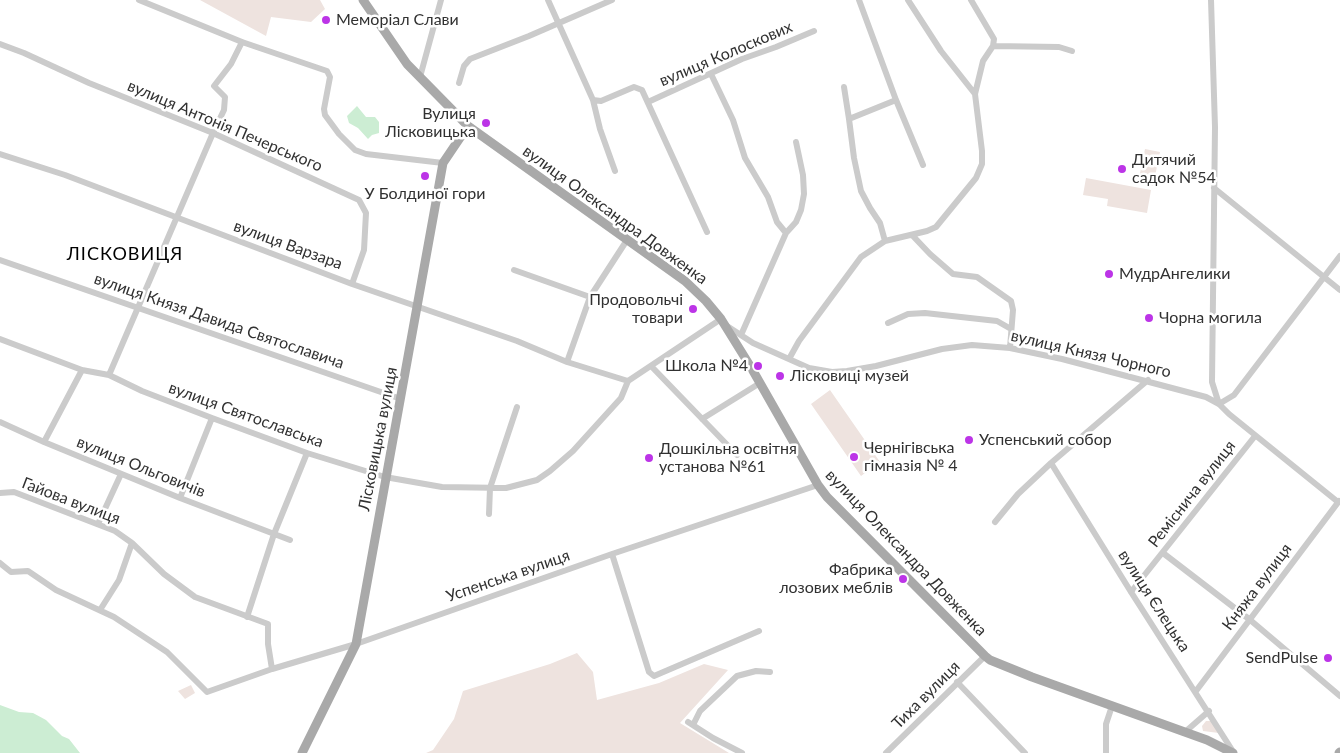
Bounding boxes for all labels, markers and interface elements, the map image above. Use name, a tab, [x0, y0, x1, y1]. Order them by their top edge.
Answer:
place label: Меморіал Слави	[336, 10, 459, 30]
marker: Меморіал Слави	[320, 14, 332, 26]
street label: вулиця Колоскових	[657, 17, 795, 91]
street label: вулиця Антонія Печерського	[125, 76, 325, 176]
place label: Вулиця Лісковицька	[385, 104, 476, 142]
marker: Вулиця Лісковицька	[480, 117, 492, 129]
street label: вулиця Олександра Довженка	[519, 141, 711, 289]
place label: Дитячий садок №54	[1132, 150, 1216, 188]
marker: Дитячий садок №54	[1116, 163, 1128, 175]
marker: У Болдиної гори	[419, 170, 431, 182]
place label: У Болдиної гори	[365, 184, 485, 204]
street label: вулиця Варзара	[231, 216, 345, 274]
district label: ЛІСКОВИЦЯ	[66, 243, 184, 265]
place label: МудрАнгелики	[1119, 264, 1231, 284]
marker: МудрАнгелики	[1103, 268, 1115, 280]
street label: вулиця Князя Давида Святославича	[91, 269, 347, 373]
place label: Продовольчі товари	[589, 290, 683, 328]
marker: Продовольчі товари	[687, 303, 699, 315]
place label: Чорна могила	[1159, 308, 1262, 328]
marker: Чорна могила	[1143, 312, 1155, 324]
street label: вулиця Князя Чорного	[1009, 326, 1173, 382]
place label: Школа №4	[665, 356, 748, 376]
marker: Школа №4	[752, 360, 764, 372]
street label: Лісковицька вулиця	[355, 365, 401, 513]
place label: Лісковиці музей	[790, 366, 909, 386]
marker: Лісковиці музей	[774, 370, 786, 382]
street label: вулиця Святославська	[166, 378, 326, 452]
place label: Успенський собор	[979, 430, 1112, 450]
street label: вулиця Ольговичів	[74, 432, 208, 502]
marker: Успенський собор	[963, 434, 975, 446]
street label: Реміснича вулиця	[1144, 437, 1240, 551]
place label: Чернігівська гімназія № 4	[864, 438, 958, 476]
place label: Дошкільна освітня установа №61	[659, 439, 797, 477]
marker: Чернігівська гімназія № 4	[848, 451, 860, 463]
marker: Дошкільна освітня установа №61	[643, 452, 655, 464]
street label: вулиця Олександра Довженка	[821, 466, 991, 640]
street label: Гайова вулиця	[19, 473, 123, 529]
street label: Княжа вулиця	[1218, 540, 1296, 634]
street label: Успенська вулиця	[444, 546, 572, 606]
street label: вулиця Єлецька	[1114, 546, 1194, 656]
place label: Фабрика лозових меблів	[779, 560, 893, 598]
marker: Фабрика лозових меблів	[897, 573, 909, 585]
place label: SendPulse	[1246, 648, 1318, 668]
marker: SendPulse	[1322, 652, 1334, 664]
street label: Тиха вулиця	[888, 657, 964, 733]

